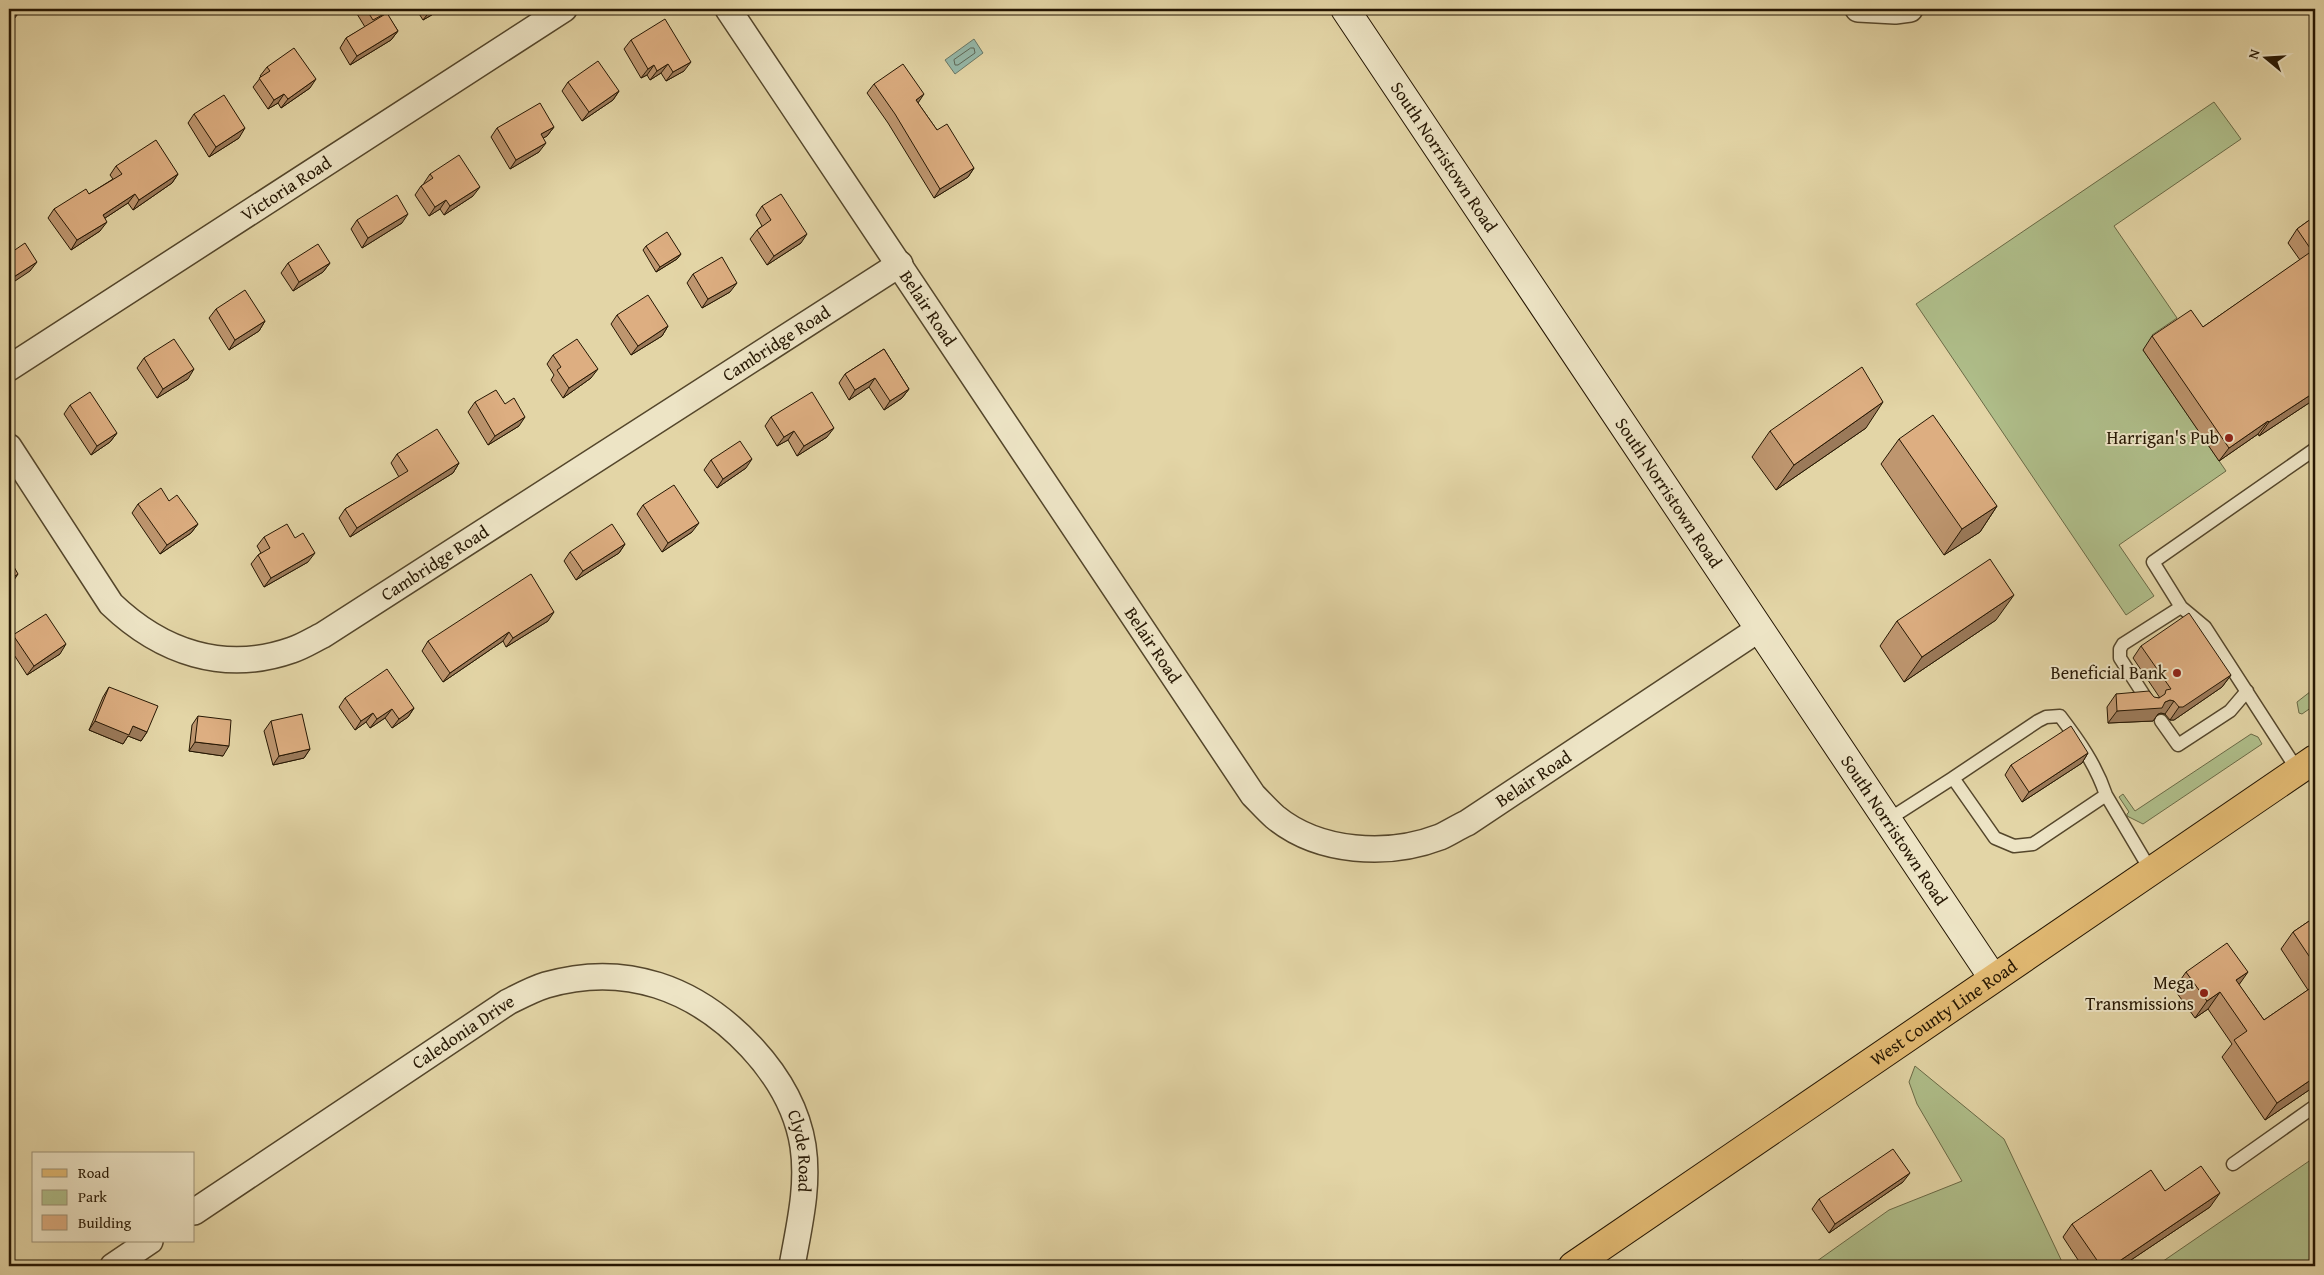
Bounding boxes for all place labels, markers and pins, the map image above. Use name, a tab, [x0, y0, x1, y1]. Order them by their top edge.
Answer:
place label: Harrigan's Pub	[2107, 424, 2219, 451]
marker: Harrigan's Pub	[2223, 432, 2235, 444]
place label: Beneficial Bank	[2050, 659, 2168, 686]
marker: Beneficial Bank	[2171, 667, 2183, 679]
place label: Mega Transmissions	[2085, 969, 2194, 1017]
marker: Mega Transmissions	[2198, 987, 2210, 999]

